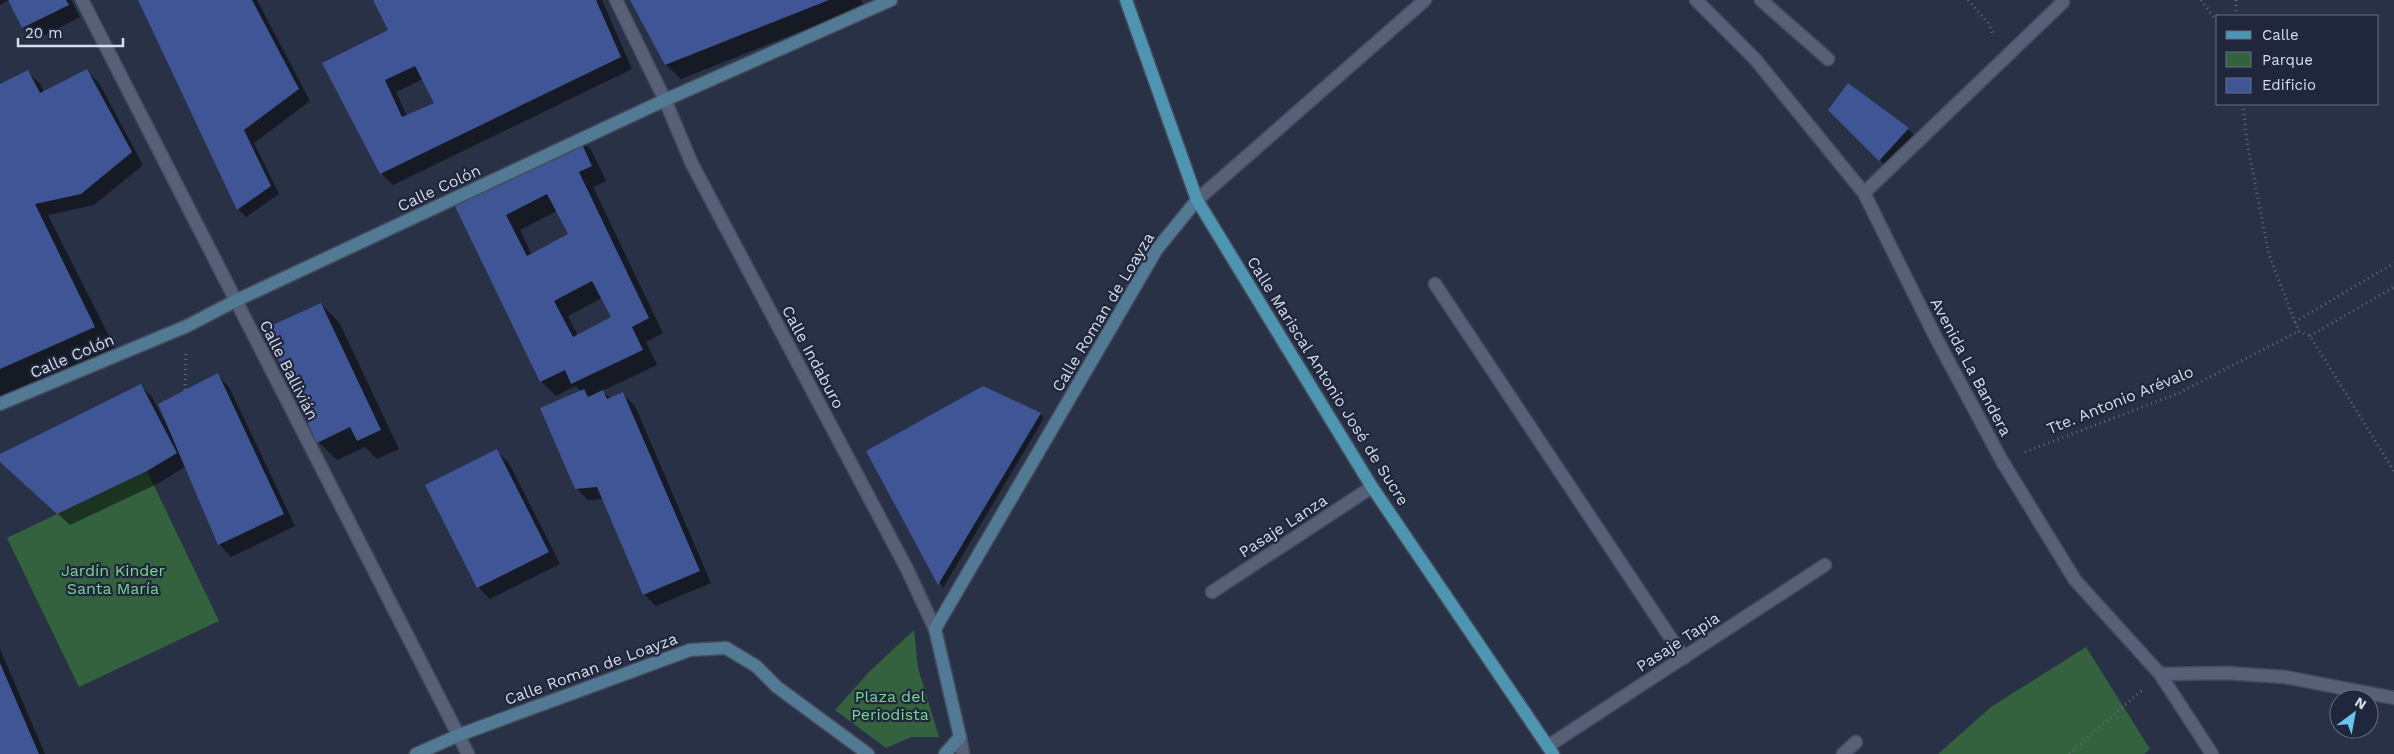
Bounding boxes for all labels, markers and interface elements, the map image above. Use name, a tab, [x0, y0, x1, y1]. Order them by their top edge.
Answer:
scale bar	[18, 15, 122, 47]
legend	[2216, 15, 2379, 105]
text: 20 m	[25, 24, 63, 42]
text: Calle	[2262, 26, 2299, 44]
text: Parque	[2262, 51, 2313, 69]
text: Edificio	[2262, 76, 2316, 94]
street label: Calle Colón	[394, 160, 484, 216]
street label: Calle Roman de Loayza	[1048, 229, 1158, 395]
street label: Calle Mariscal Antonio José de Sucre	[1243, 253, 1413, 509]
street label: Avenida La Bandera	[1927, 295, 2015, 439]
street label: Calle Indaburo	[778, 302, 848, 412]
street label: Calle Ballivián	[256, 317, 322, 423]
street label: Calle Colón	[27, 330, 117, 382]
street label: Tte. Antonio Arévalo	[2044, 362, 2196, 438]
street label: Pasaje Lanza	[1235, 490, 1331, 562]
park label: Jardín Kinder Santa María	[61, 561, 166, 598]
street label: Pasaje Tapia	[1633, 608, 1723, 676]
street label: Calle Roman de Loayza	[502, 629, 680, 709]
park label: Plaza del Periodista	[851, 687, 929, 724]
north arrow	[2329, 689, 2379, 739]
text: N	[2352, 693, 2370, 713]

